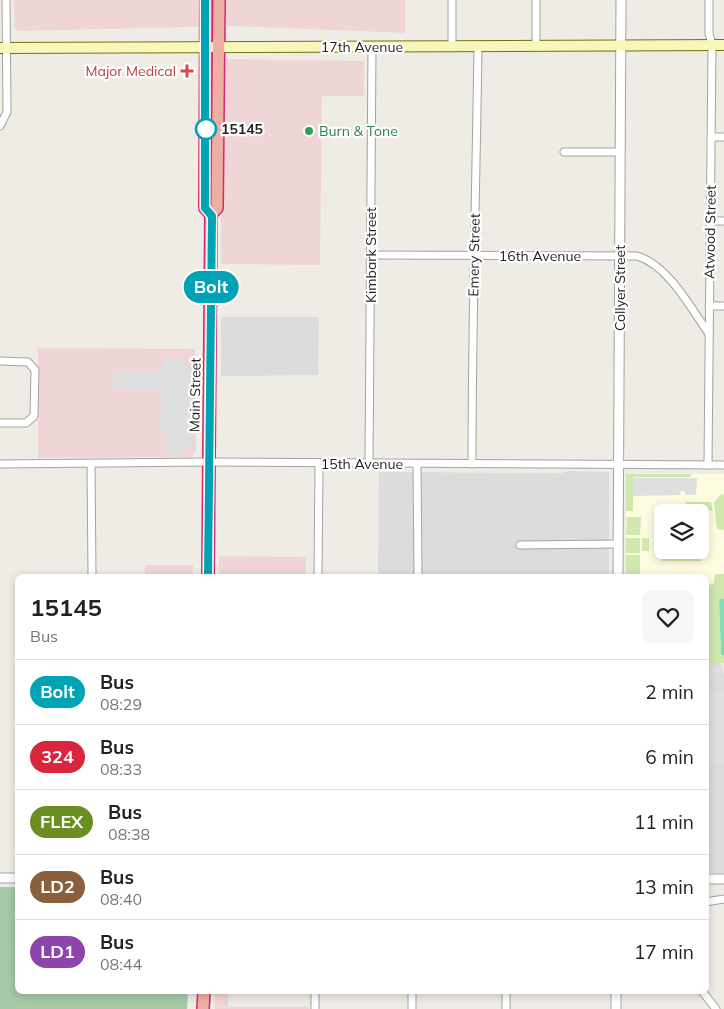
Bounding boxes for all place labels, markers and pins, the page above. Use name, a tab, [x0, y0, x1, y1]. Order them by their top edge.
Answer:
place label: Major Medical	[86, 62, 176, 80]
marker: Major Medical	[180, 64, 194, 78]
marker: 15145	[195, 118, 217, 140]
place label: 15145	[221, 120, 263, 138]
place label: Burn & Tone	[319, 122, 398, 140]
marker: Burn & Tone	[303, 125, 315, 137]

